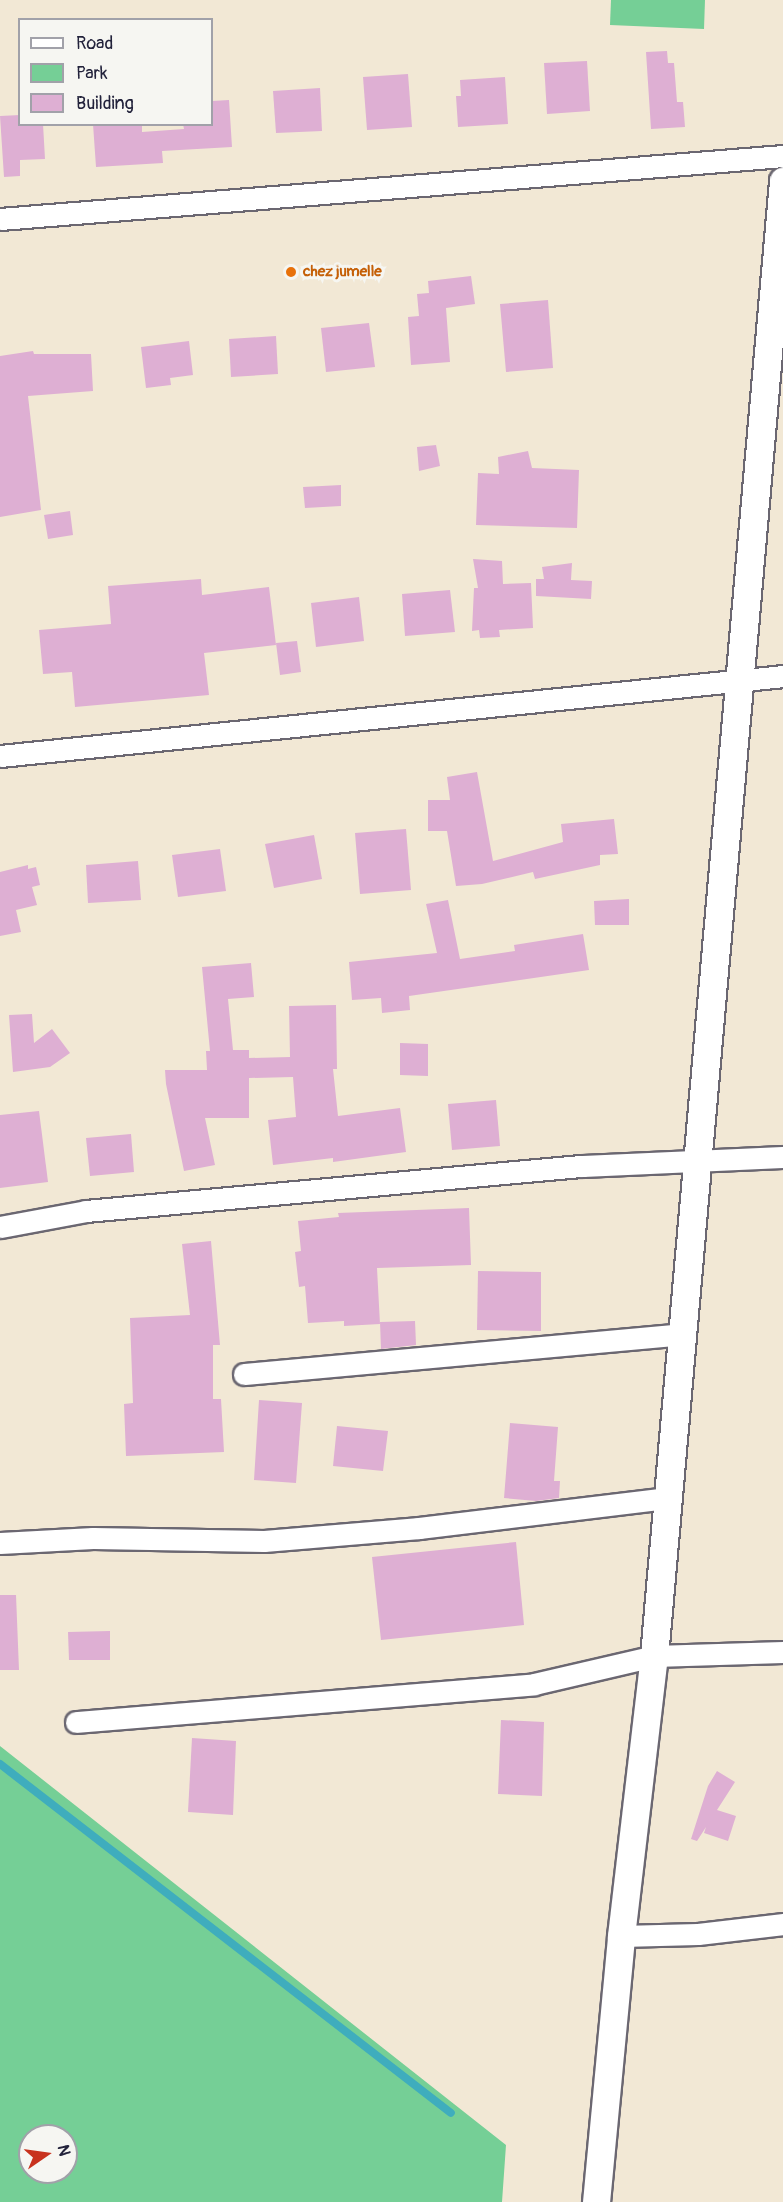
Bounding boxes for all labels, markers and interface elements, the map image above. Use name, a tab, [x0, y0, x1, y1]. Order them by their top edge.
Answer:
legend	[18, 18, 213, 126]
text: Road	[76, 32, 113, 55]
text: Park	[76, 62, 108, 85]
text: Building	[76, 92, 134, 115]
place label: chez jumelle	[303, 263, 382, 281]
marker: chez jumelle	[284, 265, 298, 279]
north arrow	[18, 2124, 78, 2184]
text: N	[53, 2143, 75, 2158]

